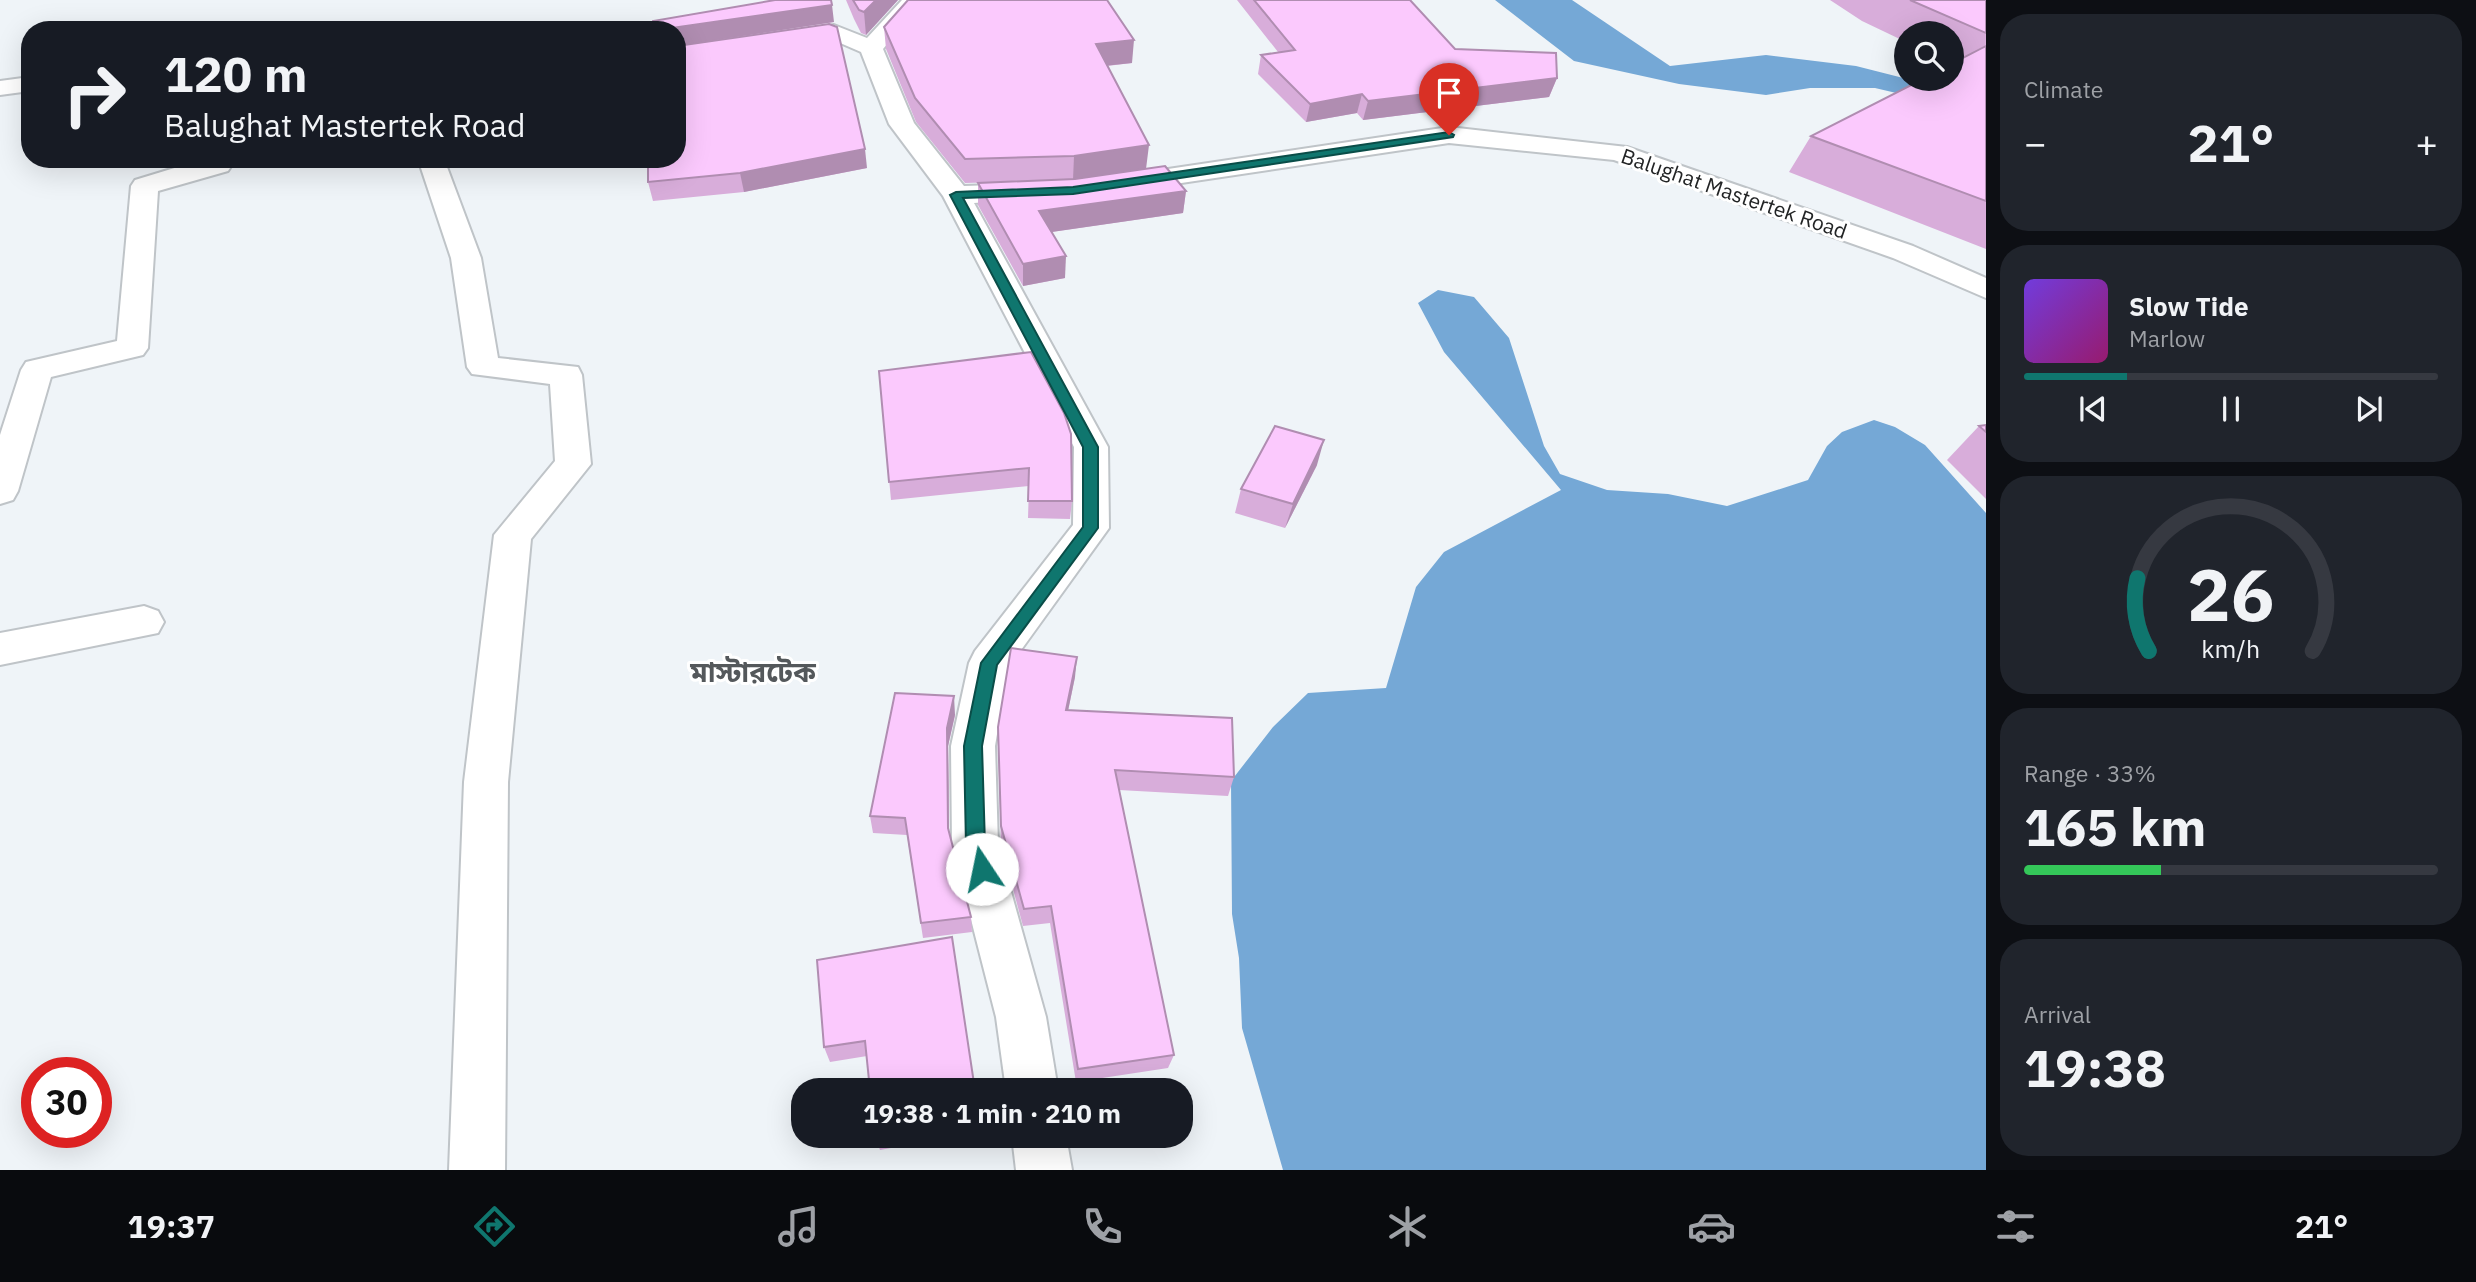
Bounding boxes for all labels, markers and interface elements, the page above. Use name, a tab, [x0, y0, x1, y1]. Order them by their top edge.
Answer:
map controls	[1894, 21, 1964, 91]
button: search	[1894, 21, 1964, 91]
text: 120 m	[164, 42, 308, 105]
icon: right	[49, 49, 140, 140]
pin	[1419, 63, 1479, 135]
icon: arrive	[1430, 74, 1468, 112]
text: Climate	[2024, 74, 2103, 104]
text: Balughat Mastertek Road	[164, 104, 525, 146]
text: 21°	[2188, 109, 2274, 176]
text: −	[2024, 118, 2047, 167]
text: +	[2415, 118, 2438, 167]
street label: Balughat Mastertek Road	[1618, 141, 1851, 245]
text: Slow Tide	[2129, 289, 2249, 323]
text: Marlow	[2129, 323, 2205, 353]
icon: previous	[2074, 390, 2112, 428]
icon: pause	[2212, 390, 2250, 428]
icon: next	[2350, 390, 2388, 428]
text: 26	[2187, 546, 2275, 641]
text: km/h	[2202, 632, 2260, 665]
district label: মাস্টারটেক	[689, 653, 817, 690]
text: Range · 33%	[2024, 758, 2156, 788]
text: 165 km	[2024, 793, 2206, 860]
position arrow	[945, 832, 1019, 906]
text: Arrival	[2024, 999, 2091, 1029]
text: 19:38	[2024, 1034, 2166, 1101]
speed limit sign: 30	[21, 1057, 112, 1148]
text: 19:38 · 1 min · 210 m	[863, 1096, 1121, 1130]
icon: directions	[470, 1202, 519, 1251]
icon: music	[774, 1202, 823, 1251]
icon: phone	[1078, 1202, 1127, 1251]
icon: climate	[1383, 1202, 1432, 1251]
icon: car	[1687, 1202, 1736, 1251]
icon: filters	[1991, 1202, 2040, 1251]
text: 19:37	[128, 1205, 215, 1247]
text: 21°	[2295, 1205, 2348, 1247]

